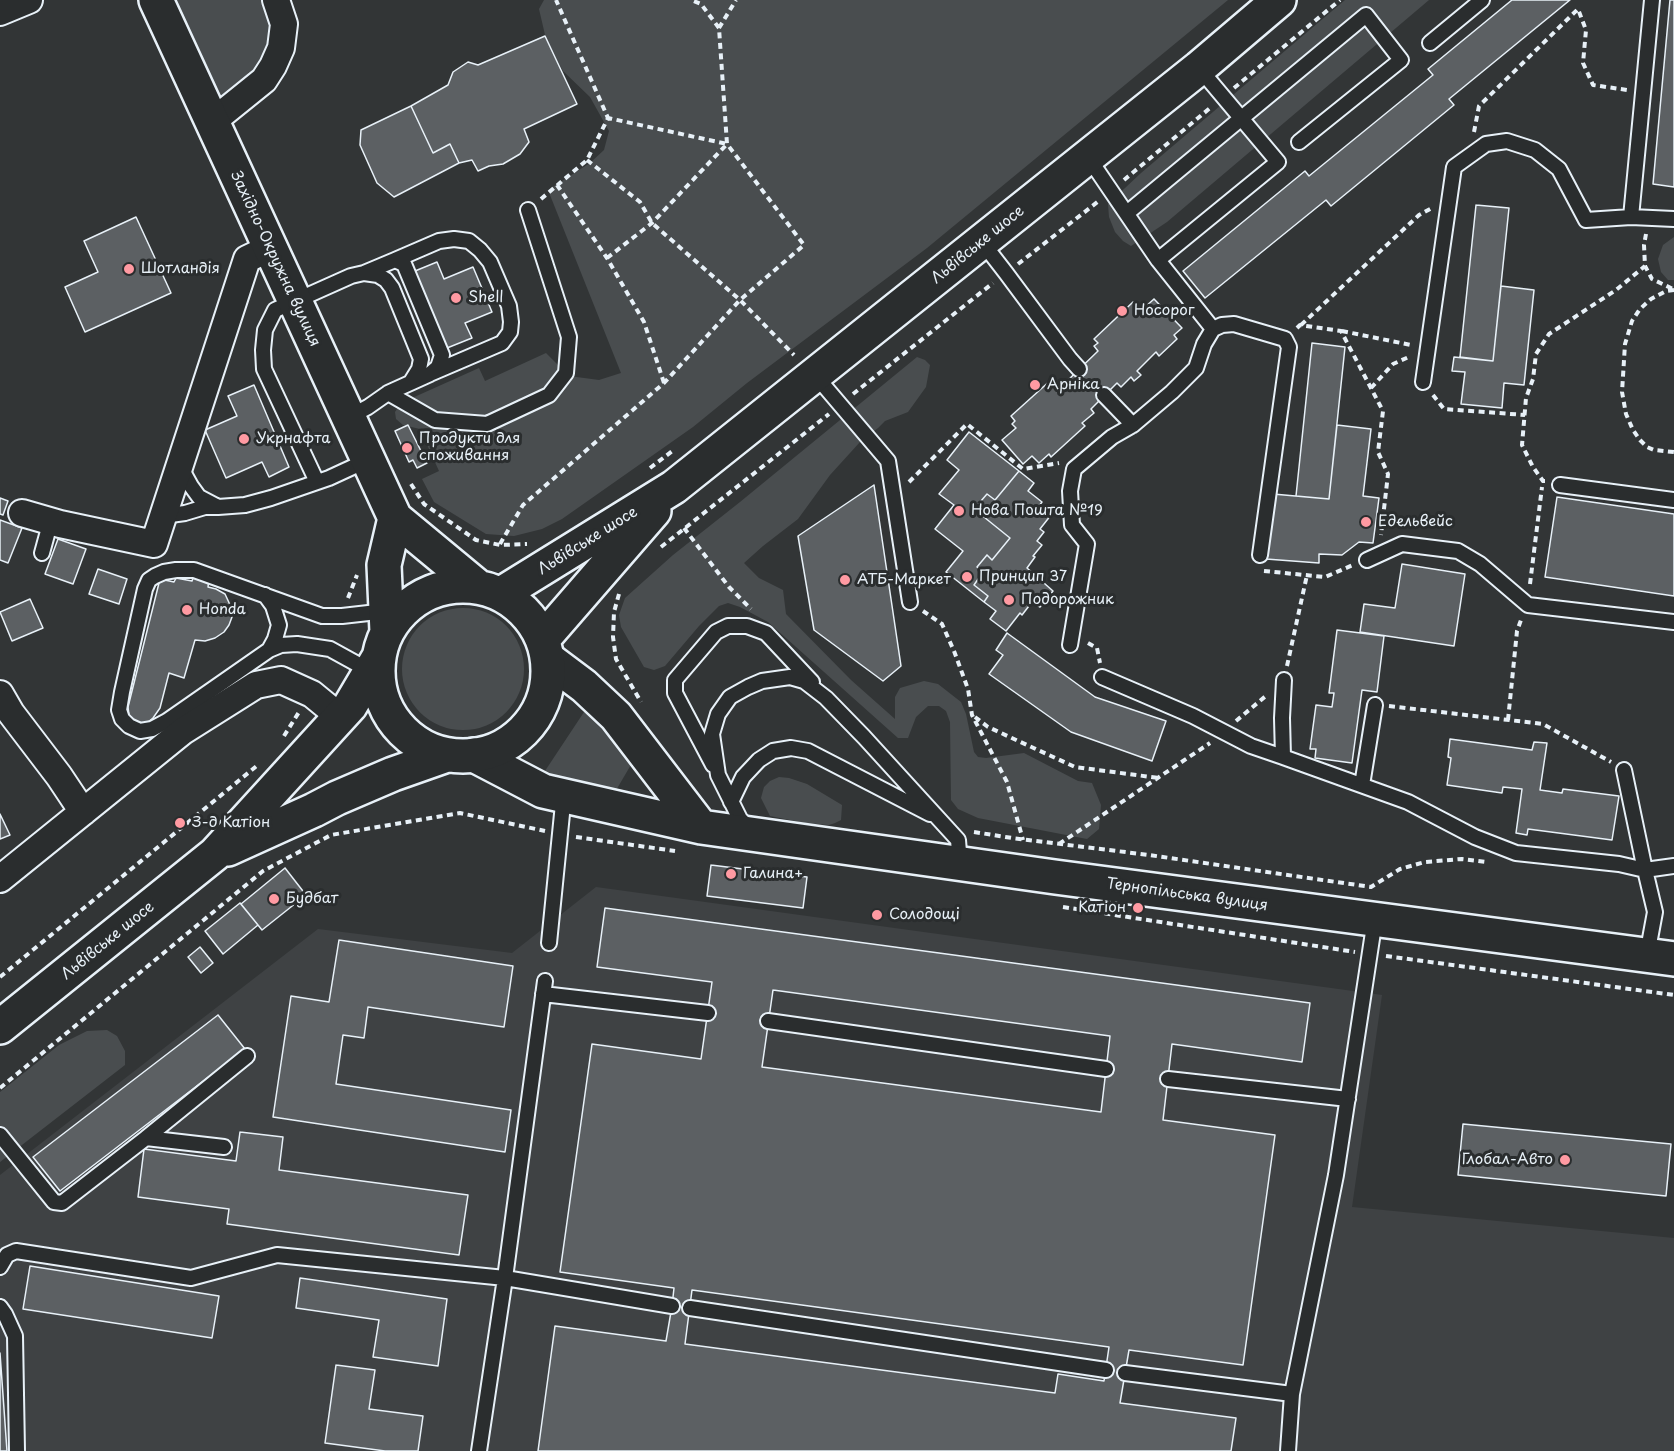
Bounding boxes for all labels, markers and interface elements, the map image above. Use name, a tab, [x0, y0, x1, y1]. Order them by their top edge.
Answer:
street label: Західно-Окружна вулиця	[226, 168, 324, 350]
street label: Львівське шосе	[928, 202, 1028, 288]
place label: Шотландія	[141, 260, 220, 278]
marker: Шотландія	[122, 262, 136, 276]
place label: Shell	[468, 289, 503, 307]
marker: Shell	[449, 291, 463, 305]
place label: Носорог	[1134, 302, 1194, 320]
marker: Носорог	[1115, 304, 1129, 318]
place label: Арніка	[1047, 376, 1099, 394]
marker: Арніка	[1028, 378, 1042, 392]
place label: Укрнафта	[256, 430, 330, 448]
place label: Продукти для споживання	[419, 430, 520, 465]
marker: Укрнафта	[237, 432, 251, 446]
marker: Продукти для споживання	[400, 441, 414, 455]
place label: Нова Пошта №19	[971, 502, 1103, 520]
street label: Львівське шосе	[535, 503, 641, 579]
marker: Нова Пошта №19	[952, 504, 966, 518]
place label: Едельвейс	[1378, 513, 1453, 531]
marker: Едельвейс	[1359, 515, 1373, 529]
place label: Принцип 37	[979, 568, 1067, 586]
marker: Принцип 37	[960, 570, 974, 584]
place label: АТБ-Маркет	[857, 571, 951, 589]
marker: АТБ-Маркет	[838, 573, 852, 587]
place label: Подорожник	[1021, 591, 1114, 609]
marker: Подорожник	[1002, 593, 1016, 607]
place label: Honda	[199, 601, 246, 619]
marker: Honda	[180, 603, 194, 617]
place label: З-д Катіон	[192, 814, 270, 832]
marker: З-д Катіон	[173, 816, 187, 830]
place label: Галина+	[743, 865, 803, 883]
marker: Галина+	[724, 867, 738, 881]
street label: Тернопільська вулиця	[1105, 875, 1269, 915]
place label: Будбат	[286, 890, 338, 908]
marker: Будбат	[267, 892, 281, 906]
street label: Львівське шосе	[58, 898, 158, 984]
place label: Катіон	[1078, 899, 1126, 917]
marker: Катіон	[1131, 901, 1145, 915]
place label: Солодощі	[889, 906, 960, 924]
marker: Солодощі	[870, 908, 884, 922]
place label: Глобал-Авто	[1462, 1151, 1553, 1169]
marker: Глобал-Авто	[1558, 1153, 1572, 1167]

